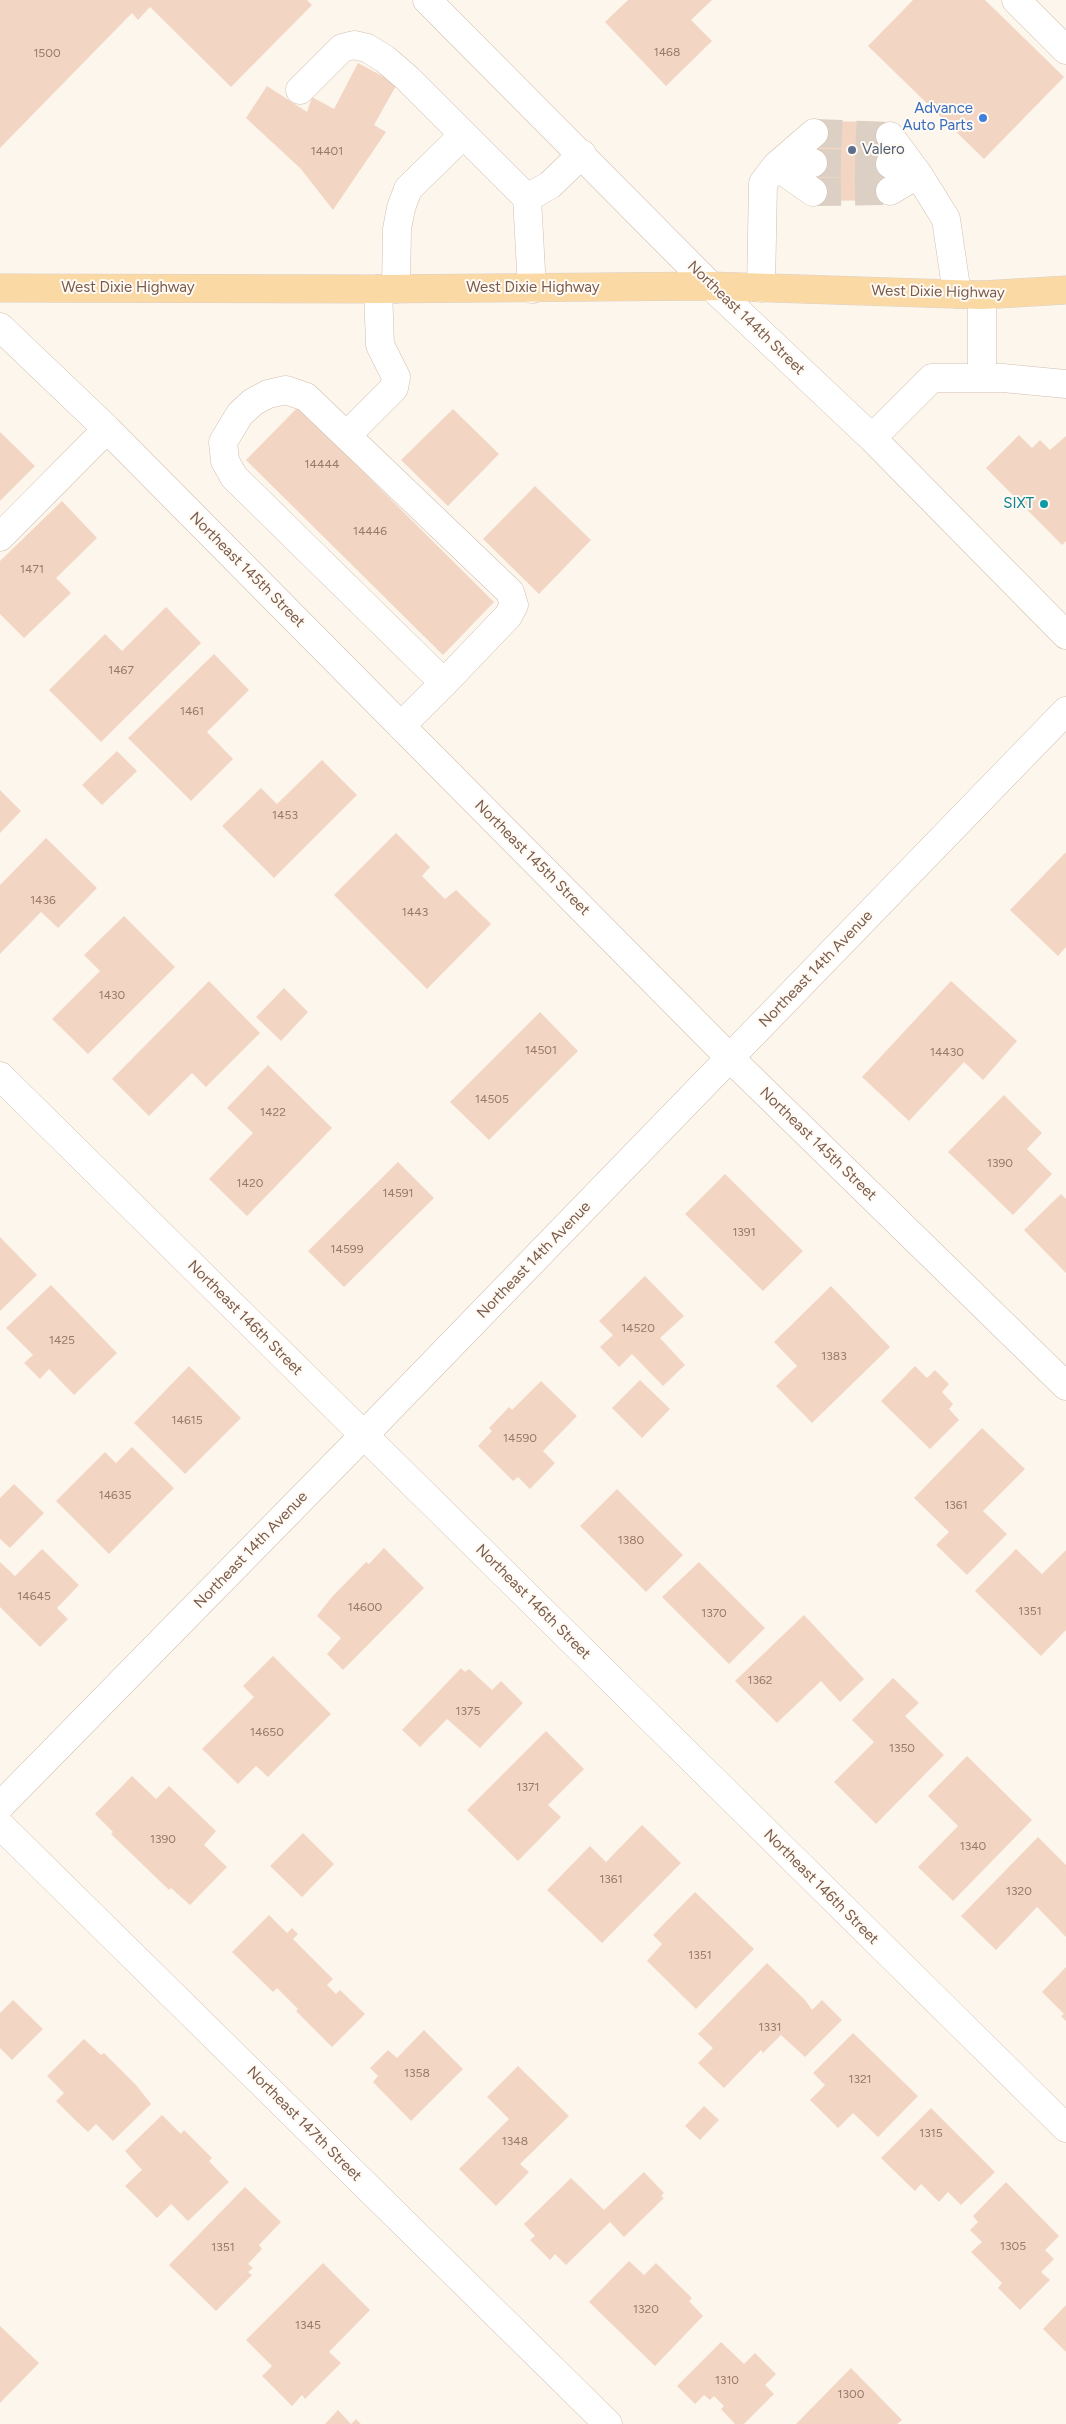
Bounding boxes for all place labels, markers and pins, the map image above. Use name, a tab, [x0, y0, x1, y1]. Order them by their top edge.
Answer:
place label: Advance Auto Parts	[903, 100, 973, 135]
marker: Advance Auto Parts	[977, 112, 989, 124]
place label: Valero	[862, 141, 905, 159]
marker: Valero	[846, 144, 858, 156]
place label: SIXT	[1003, 495, 1034, 513]
marker: SIXT	[1038, 498, 1050, 510]

